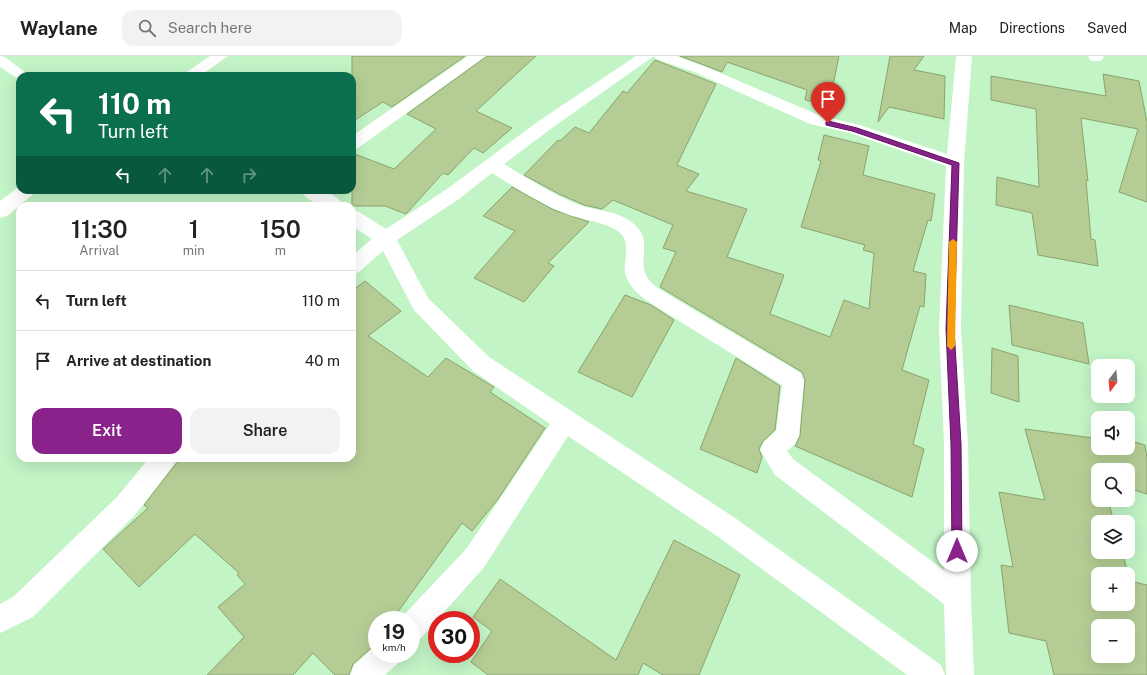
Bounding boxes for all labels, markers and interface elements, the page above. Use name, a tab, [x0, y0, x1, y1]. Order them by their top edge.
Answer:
search box	[122, 10, 402, 46]
text: Waylane	[20, 17, 98, 39]
icon: search	[136, 17, 158, 39]
text: Search here	[168, 19, 252, 36]
text: Map	[949, 20, 977, 36]
text: Directions	[999, 20, 1065, 36]
text: Saved	[1087, 20, 1127, 36]
pin	[811, 82, 845, 123]
text: 110 m	[98, 87, 171, 120]
icon: left	[32, 88, 84, 140]
icon: arrive	[817, 88, 839, 110]
text: Turn left	[98, 121, 168, 142]
icon: left	[112, 164, 134, 186]
icon: ahead	[154, 164, 176, 186]
icon: ahead	[196, 164, 218, 186]
icon: right	[238, 164, 260, 186]
text: 11:30	[71, 215, 128, 243]
text: 1	[189, 215, 199, 243]
text: 150	[260, 215, 301, 243]
text: Arrival	[79, 243, 119, 258]
text: min	[183, 243, 205, 258]
text: m	[275, 243, 286, 258]
icon: left	[32, 290, 54, 312]
text: Turn left	[66, 292, 127, 309]
text: 110 m	[302, 292, 340, 309]
icon: arrive	[32, 350, 54, 372]
text: Arrive at destination	[66, 352, 211, 369]
text: 40 m	[305, 352, 340, 369]
north arrow	[1091, 359, 1135, 403]
map controls	[1091, 359, 1135, 663]
button: Exit	[32, 408, 182, 454]
button: Share	[190, 408, 340, 454]
button: sound	[1091, 411, 1135, 455]
button: search	[1091, 463, 1135, 507]
button: layers	[1091, 515, 1135, 559]
position arrow	[936, 530, 978, 572]
button: +	[1091, 567, 1135, 611]
speed limit sign: 30	[428, 611, 480, 663]
button: −	[1091, 619, 1135, 663]
text: 19	[383, 620, 405, 644]
text: km/h	[382, 641, 406, 653]

